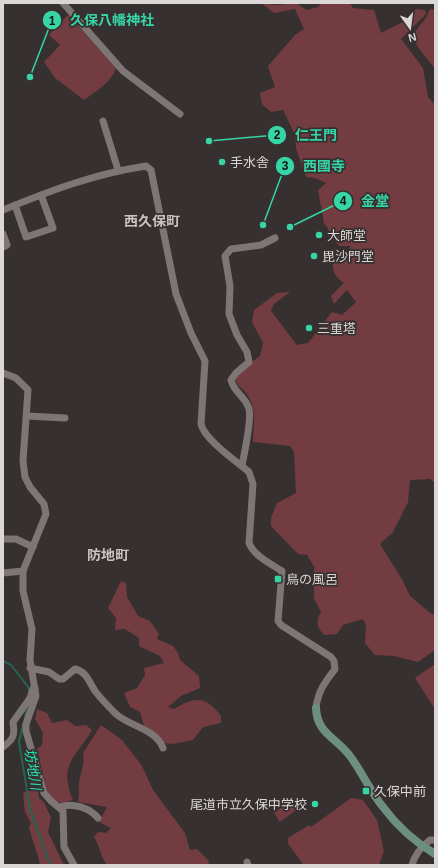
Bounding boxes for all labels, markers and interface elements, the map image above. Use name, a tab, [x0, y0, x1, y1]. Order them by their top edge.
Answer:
callout: 久保八幡神社	[42, 7, 162, 33]
north arrow	[390, 8, 430, 48]
text: 久保八幡神社	[70, 12, 154, 28]
text: 1	[49, 14, 56, 28]
text: N	[407, 31, 418, 44]
callout: 仁王門	[267, 122, 345, 148]
text: 仁王門	[295, 127, 337, 143]
text: 2	[274, 128, 281, 142]
callout: 西國寺	[275, 153, 353, 179]
place label: 手水舎	[230, 155, 269, 170]
marker: 手水舎	[217, 157, 227, 167]
text: 西國寺	[303, 158, 345, 174]
text: 3	[282, 159, 289, 173]
callout: 金堂	[333, 188, 397, 214]
text: 金堂	[361, 193, 389, 209]
text: 4	[340, 194, 347, 208]
district label: 西久保町	[124, 213, 180, 229]
place label: 大師堂	[327, 228, 366, 243]
marker: 大師堂	[314, 230, 324, 240]
place label: 毘沙門堂	[322, 249, 374, 264]
marker: 毘沙門堂	[309, 251, 319, 261]
place label: 三重塔	[317, 321, 356, 336]
marker: 三重塔	[304, 323, 314, 333]
district label: 防地町	[87, 547, 129, 563]
place label: 鳥の風呂	[286, 572, 338, 587]
marker: 鳥の風呂	[273, 574, 283, 584]
water label: 坊地川	[22, 747, 44, 793]
place label: 久保中前	[374, 784, 426, 799]
marker: 久保中前	[361, 786, 371, 796]
place label: 尾道市立久保中学校	[190, 797, 307, 812]
marker: 尾道市立久保中学校	[310, 799, 320, 809]

